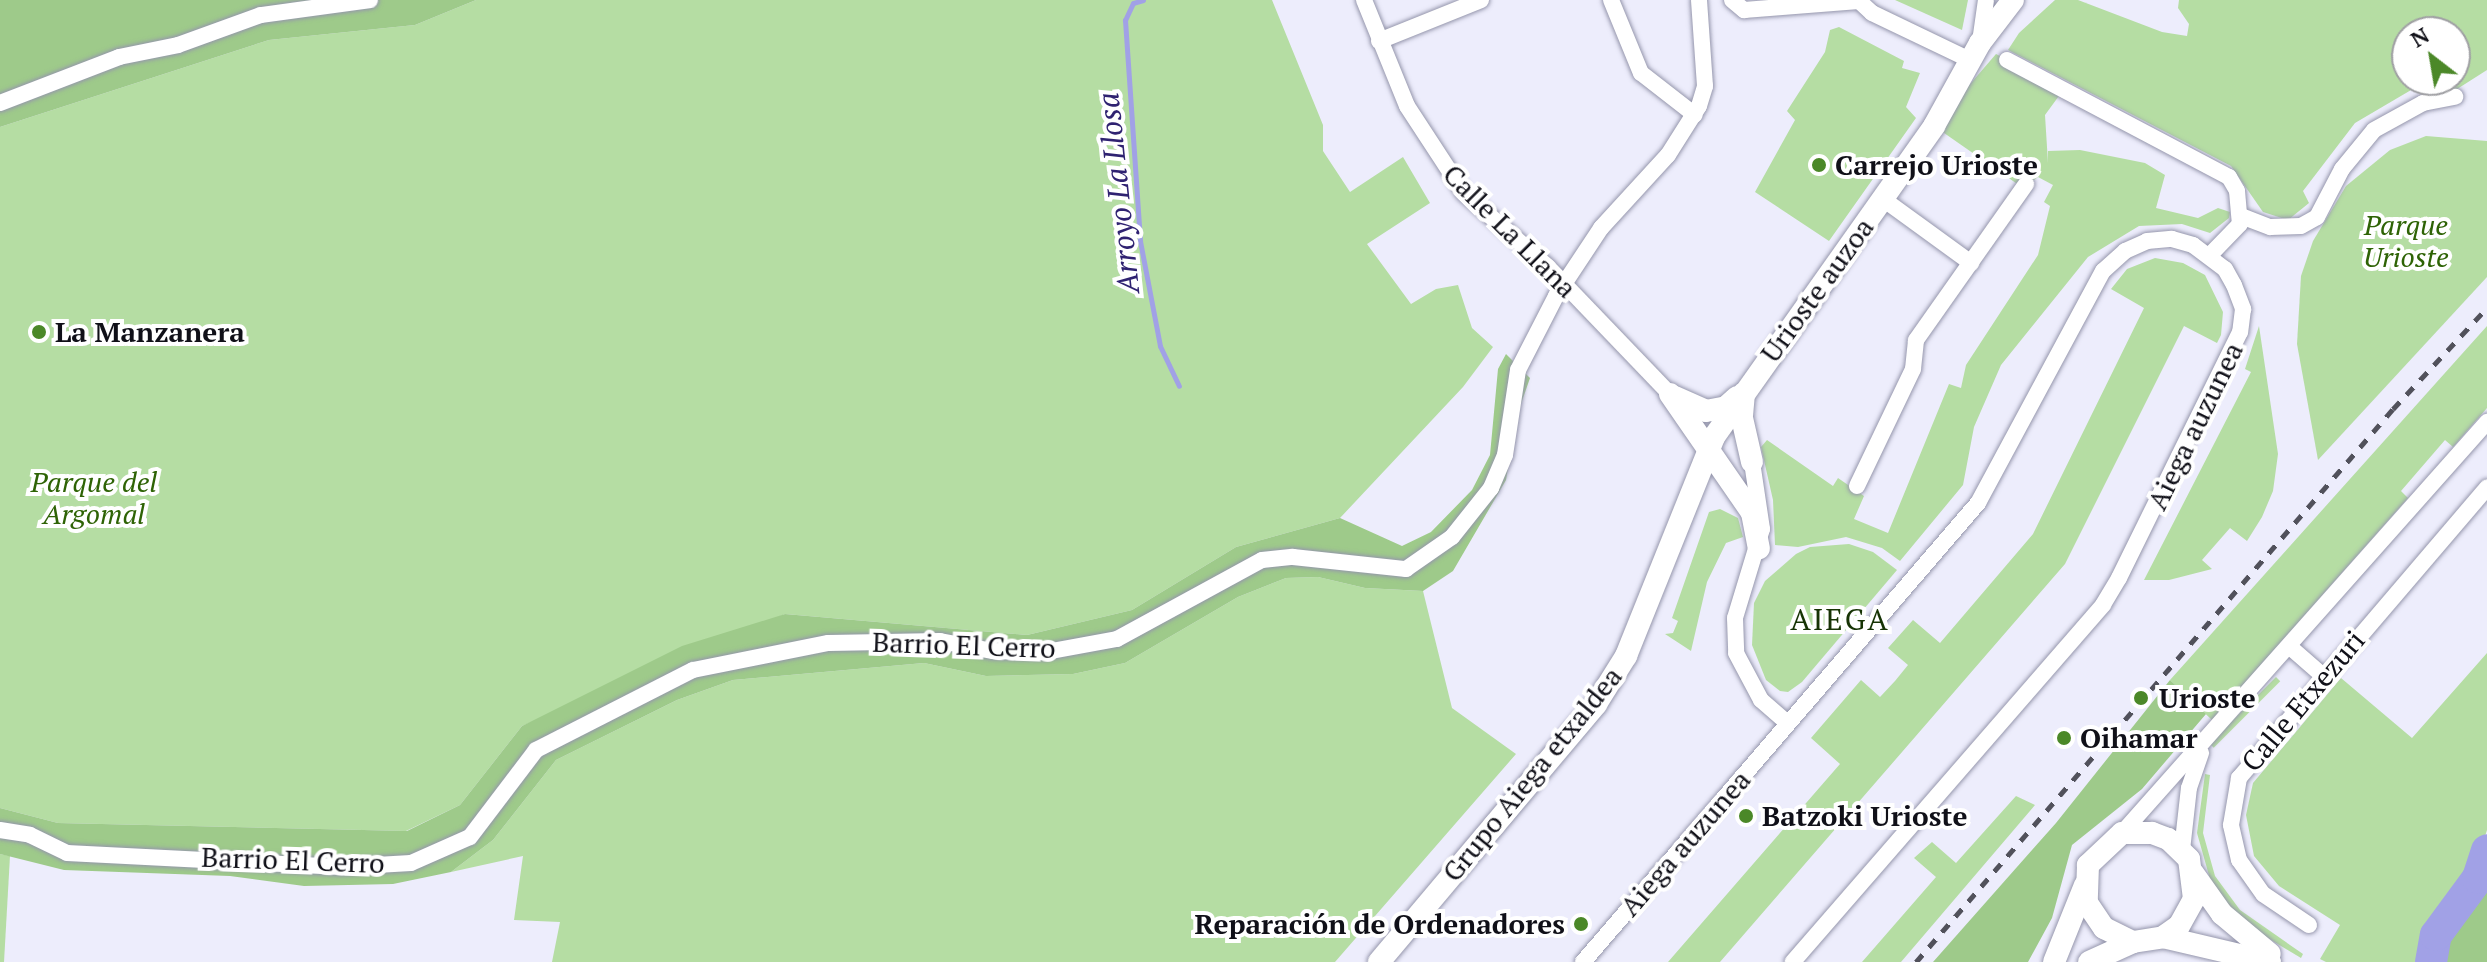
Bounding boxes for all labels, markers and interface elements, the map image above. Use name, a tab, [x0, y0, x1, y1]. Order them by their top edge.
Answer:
north arrow	[2391, 16, 2471, 96]
text: N	[2405, 20, 2434, 53]
water label: Arroyo La Llosa	[1090, 91, 1146, 295]
place label: Carrejo Urioste	[1835, 148, 2038, 182]
marker: Carrejo Urioste	[1810, 156, 1828, 174]
street label: Calle La Llana	[1436, 157, 1584, 305]
park label: Parque Urioste	[2363, 208, 2449, 274]
street label: Urioste auzoa	[1753, 211, 1881, 369]
place label: La Manzanera	[55, 315, 245, 349]
marker: La Manzanera	[30, 323, 48, 341]
street label: Aiega auzunea	[2140, 337, 2250, 515]
park label: Parque del Argomal	[31, 465, 157, 531]
district label: AIEGA	[1790, 601, 1890, 637]
street label: Calle Etxezuri	[2234, 624, 2372, 778]
street label: Barrio El Cerro	[872, 625, 1056, 665]
street label: Grupo Aiega etxaldea	[1435, 660, 1629, 888]
place label: Urioste	[2159, 681, 2256, 715]
marker: Urioste	[2130, 687, 2152, 709]
place label: Oihamar	[2080, 721, 2197, 755]
marker: Oihamar	[2055, 729, 2073, 747]
street label: Aiega auzunea	[1613, 763, 1757, 923]
place label: Batzoki Urioste	[1762, 799, 1967, 833]
marker: Batzoki Urioste	[1737, 807, 1755, 825]
street label: Barrio El Cerro	[201, 840, 385, 880]
place label: Reparación de Ordenadores	[1195, 907, 1565, 941]
marker: Reparación de Ordenadores	[1572, 915, 1590, 933]

